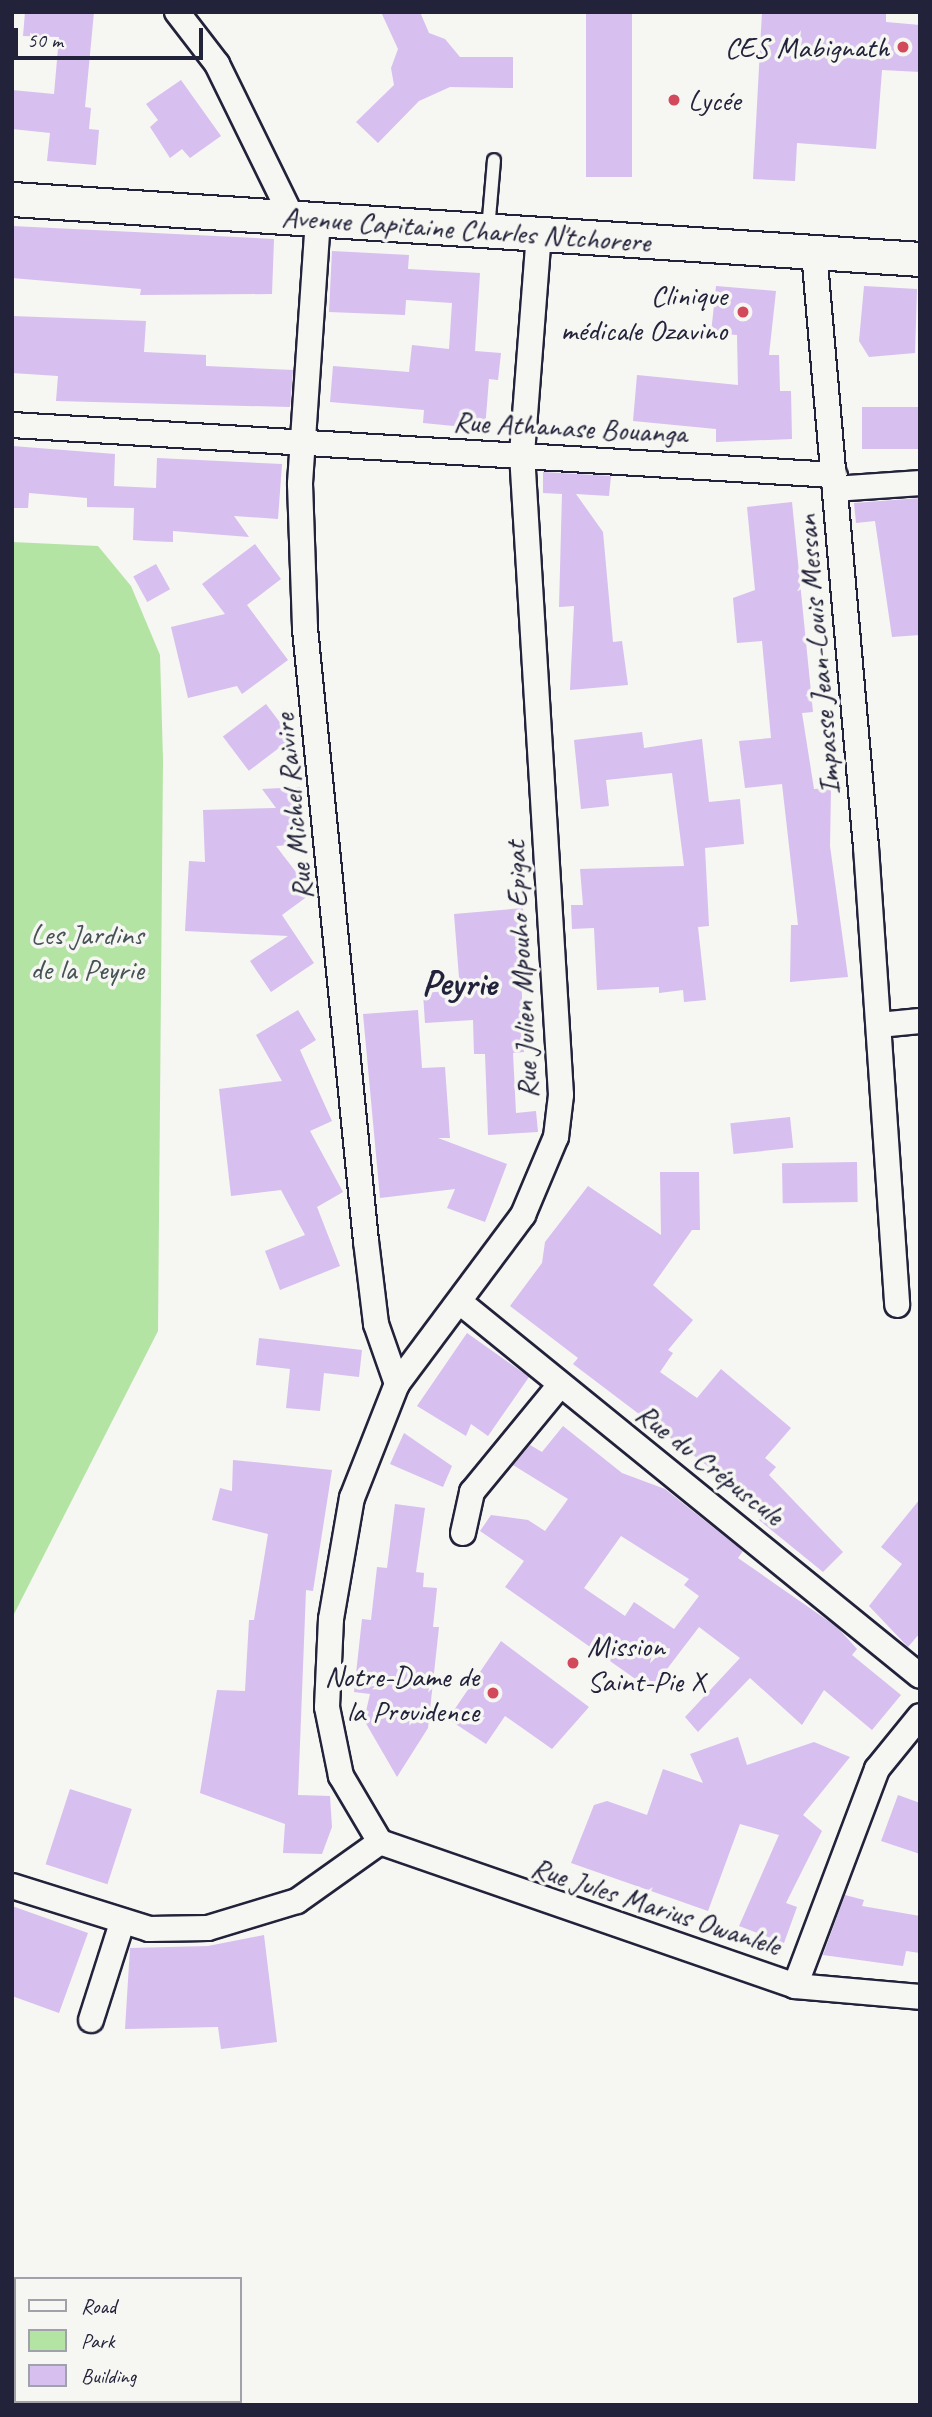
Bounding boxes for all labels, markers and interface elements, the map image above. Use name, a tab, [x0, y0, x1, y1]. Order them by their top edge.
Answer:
scale bar	[18, 14, 206, 58]
text: 50 m	[27, 27, 63, 53]
place label: CES Mabignath	[725, 29, 889, 65]
marker: CES Mabignath	[895, 39, 911, 55]
place label: Lycée	[688, 82, 740, 118]
marker: Lycée	[666, 92, 682, 108]
street label: Avenue Capitaine Charles N'tchorere	[280, 198, 652, 260]
place label: Clinique médicale Ozavino	[560, 277, 727, 348]
marker: Clinique médicale Ozavino	[733, 302, 753, 322]
street label: Rue Athanase Bouanga	[452, 403, 688, 451]
street label: Impasse Jean-Louis Messan	[788, 514, 848, 796]
street label: Rue Michel Raivire	[265, 712, 321, 902]
street label: Rue Julien Mpouho Epigat	[496, 841, 546, 1099]
park label: Les Jardins de la Peyrie	[30, 916, 144, 986]
district label: Peyrie	[422, 961, 496, 1005]
street label: Rue du Crépuscule	[629, 1395, 791, 1533]
place label: Mission Saint-Pie X	[587, 1628, 706, 1698]
marker: Mission Saint-Pie X	[565, 1655, 581, 1671]
place label: Notre-Dame de la Providence	[324, 1658, 479, 1728]
marker: Notre-Dame de la Providence	[485, 1685, 501, 1701]
street label: Rue Jules Marius Owanlele	[526, 1848, 786, 1964]
legend	[14, 2277, 242, 2403]
text: Road	[81, 2293, 116, 2319]
text: Park	[81, 2328, 114, 2354]
text: Building	[81, 2363, 136, 2389]

